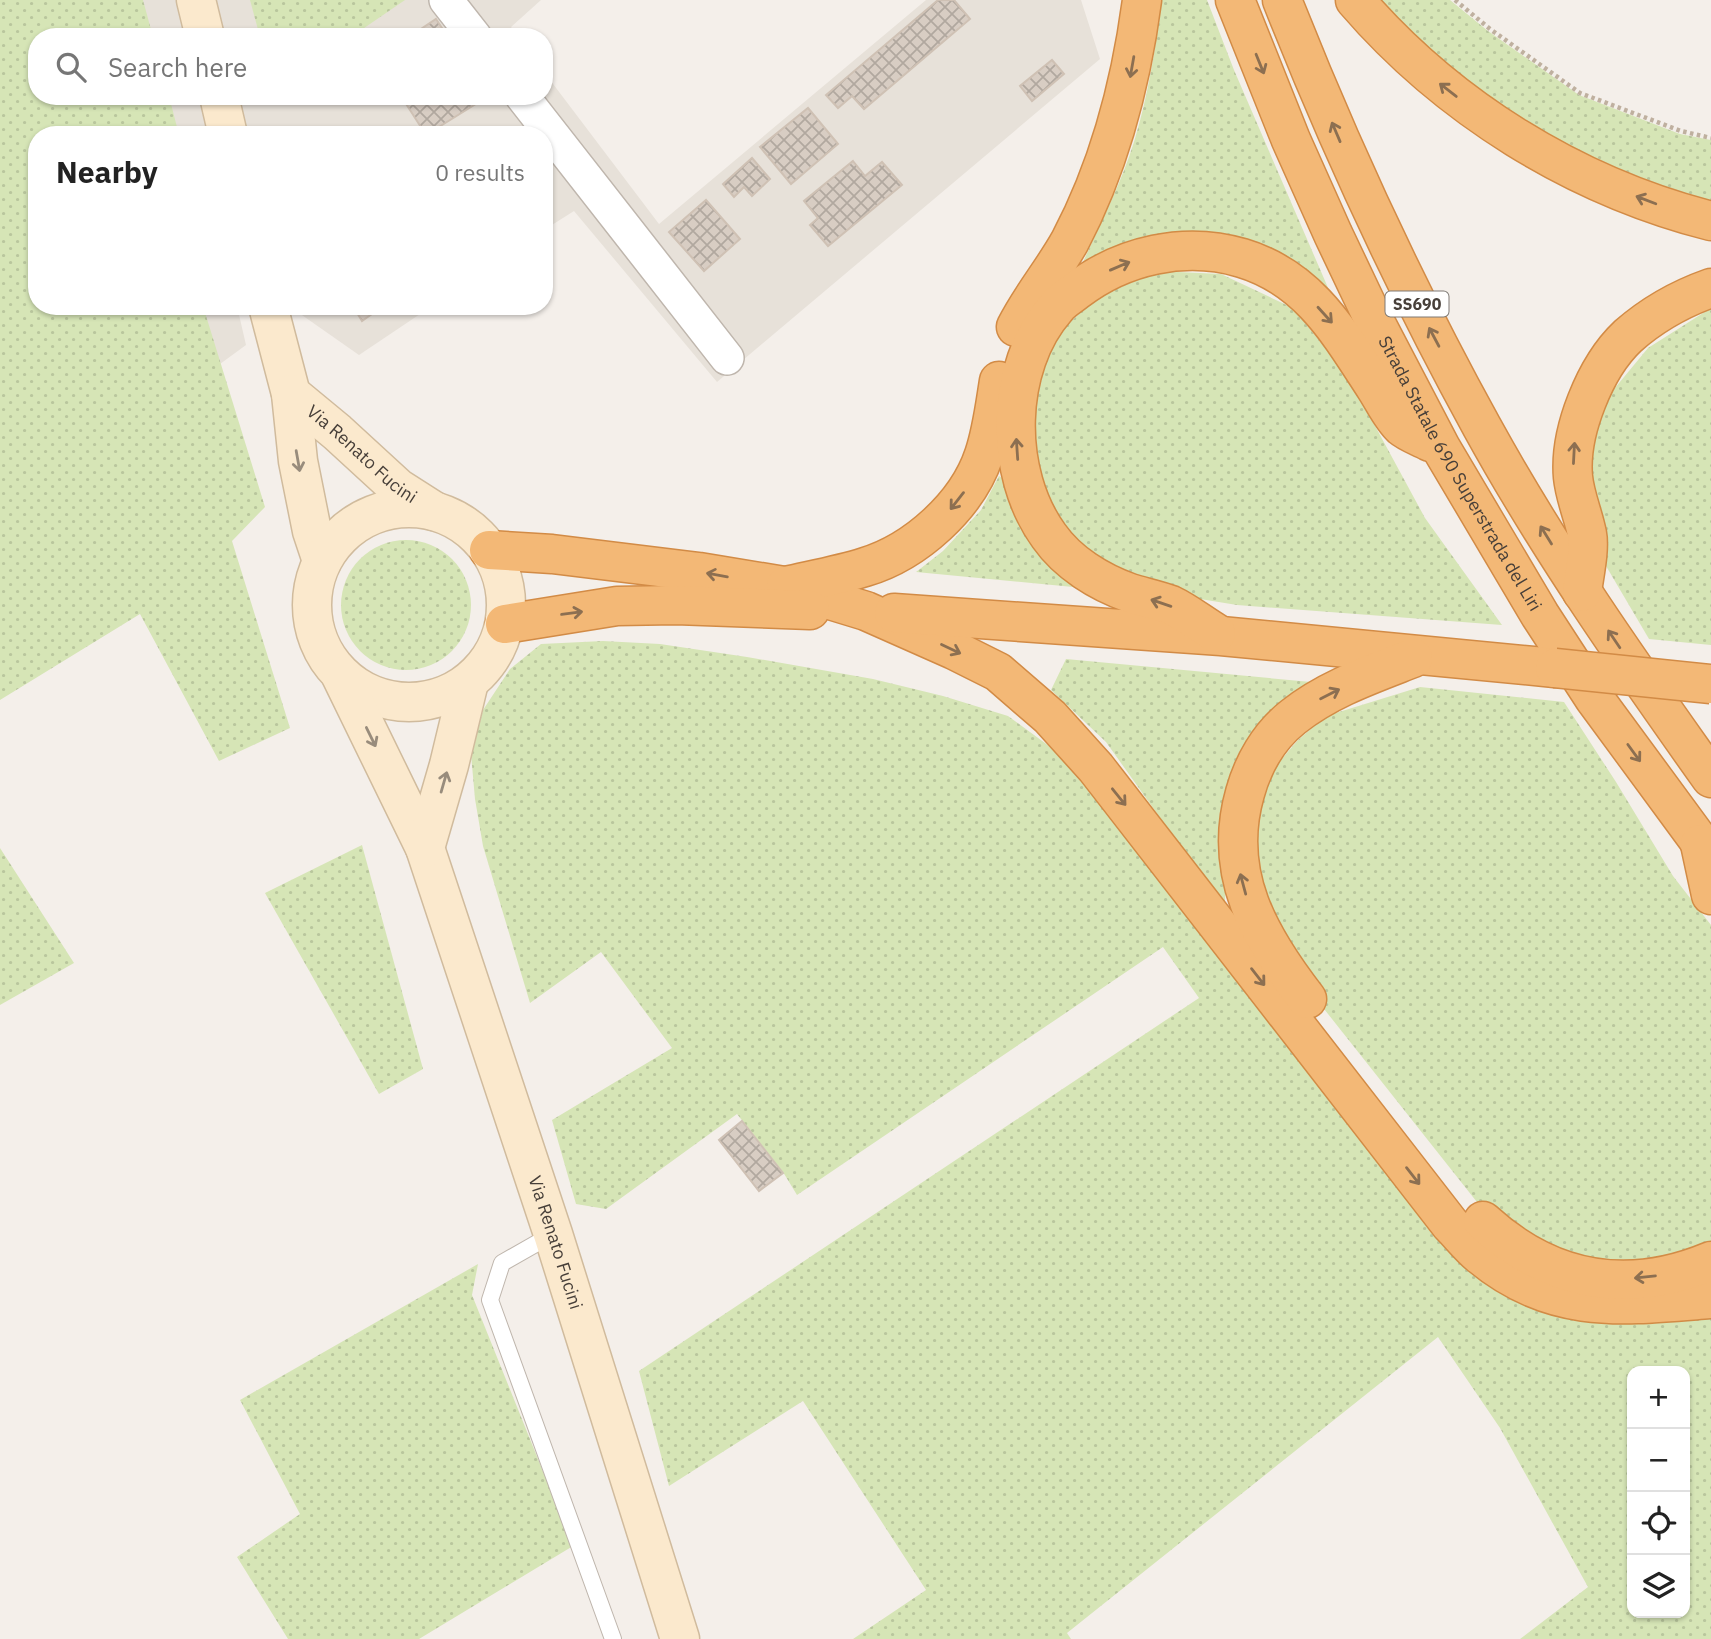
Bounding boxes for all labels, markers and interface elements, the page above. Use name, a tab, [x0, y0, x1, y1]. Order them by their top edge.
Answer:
search box	[28, 28, 553, 105]
icon: search	[52, 48, 90, 86]
text: Search here	[108, 50, 247, 84]
one-way arrow	[1254, 52, 1267, 74]
one-way arrow	[1125, 56, 1138, 78]
one-way arrow	[1440, 82, 1458, 97]
one-way arrow	[1328, 121, 1341, 143]
text: Nearby	[56, 152, 158, 191]
text: 0 results	[435, 157, 525, 187]
one-way arrow	[1636, 193, 1658, 205]
one-way arrow	[1109, 259, 1130, 272]
road number: SS690	[1386, 292, 1448, 316]
one-way arrow	[1317, 306, 1334, 323]
one-way arrow	[1426, 327, 1440, 348]
street label: Strada Statale 690 Superstrada del Liri	[1373, 332, 1547, 615]
street label: Via Renato Fucini	[302, 400, 421, 508]
one-way arrow	[1010, 438, 1023, 461]
one-way arrow	[1568, 442, 1581, 465]
one-way arrow	[292, 449, 305, 472]
one-way arrow	[949, 492, 964, 510]
one-way arrow	[1538, 525, 1552, 545]
one-way arrow	[706, 568, 729, 581]
one-way arrow	[1151, 596, 1173, 608]
one-way arrow	[560, 606, 583, 619]
one-way arrow	[1607, 630, 1621, 649]
one-way arrow	[940, 642, 961, 656]
one-way arrow	[1319, 686, 1340, 700]
one-way arrow	[365, 726, 379, 747]
one-way arrow	[1627, 743, 1641, 762]
one-way arrow	[438, 772, 451, 794]
one-way arrow	[1112, 788, 1127, 806]
one-way arrow	[1236, 873, 1249, 896]
one-way arrow	[1251, 968, 1266, 986]
one-way arrow	[1405, 1167, 1420, 1185]
street label: Via Renato Fucini	[523, 1173, 588, 1312]
one-way arrow	[1634, 1271, 1657, 1284]
map controls	[1627, 1366, 1690, 1618]
button: +	[1627, 1366, 1690, 1429]
button: −	[1627, 1429, 1690, 1492]
button: locate	[1627, 1492, 1690, 1555]
button: layers	[1627, 1555, 1690, 1618]

